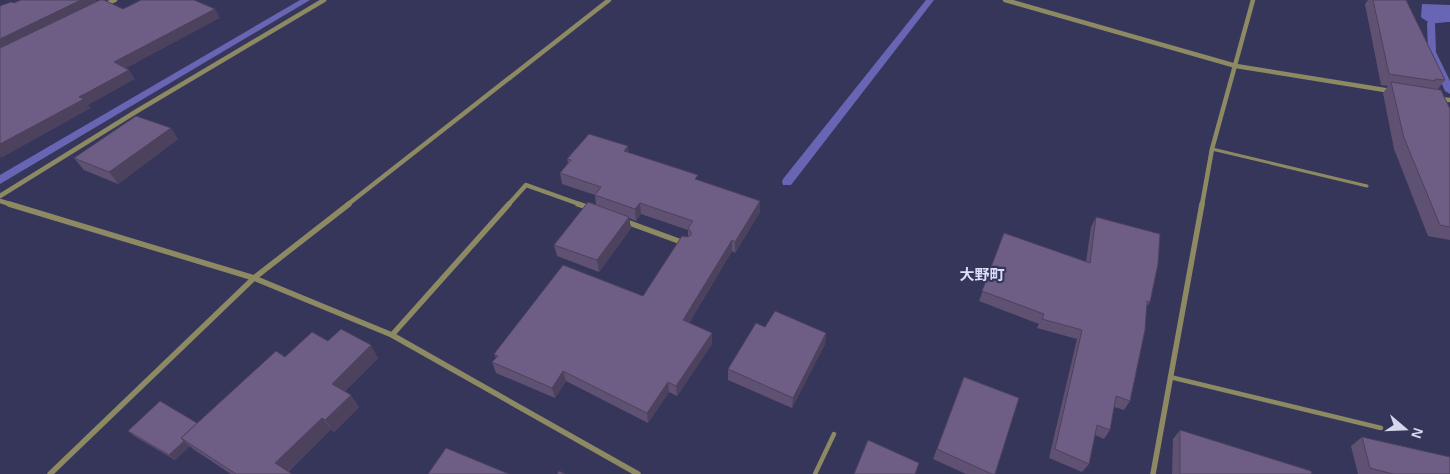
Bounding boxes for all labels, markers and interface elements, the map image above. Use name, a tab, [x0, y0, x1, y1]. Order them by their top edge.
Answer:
district label: 大野町	[959, 266, 1005, 283]
north arrow	[1380, 404, 1430, 454]
text: N	[1408, 426, 1427, 441]

